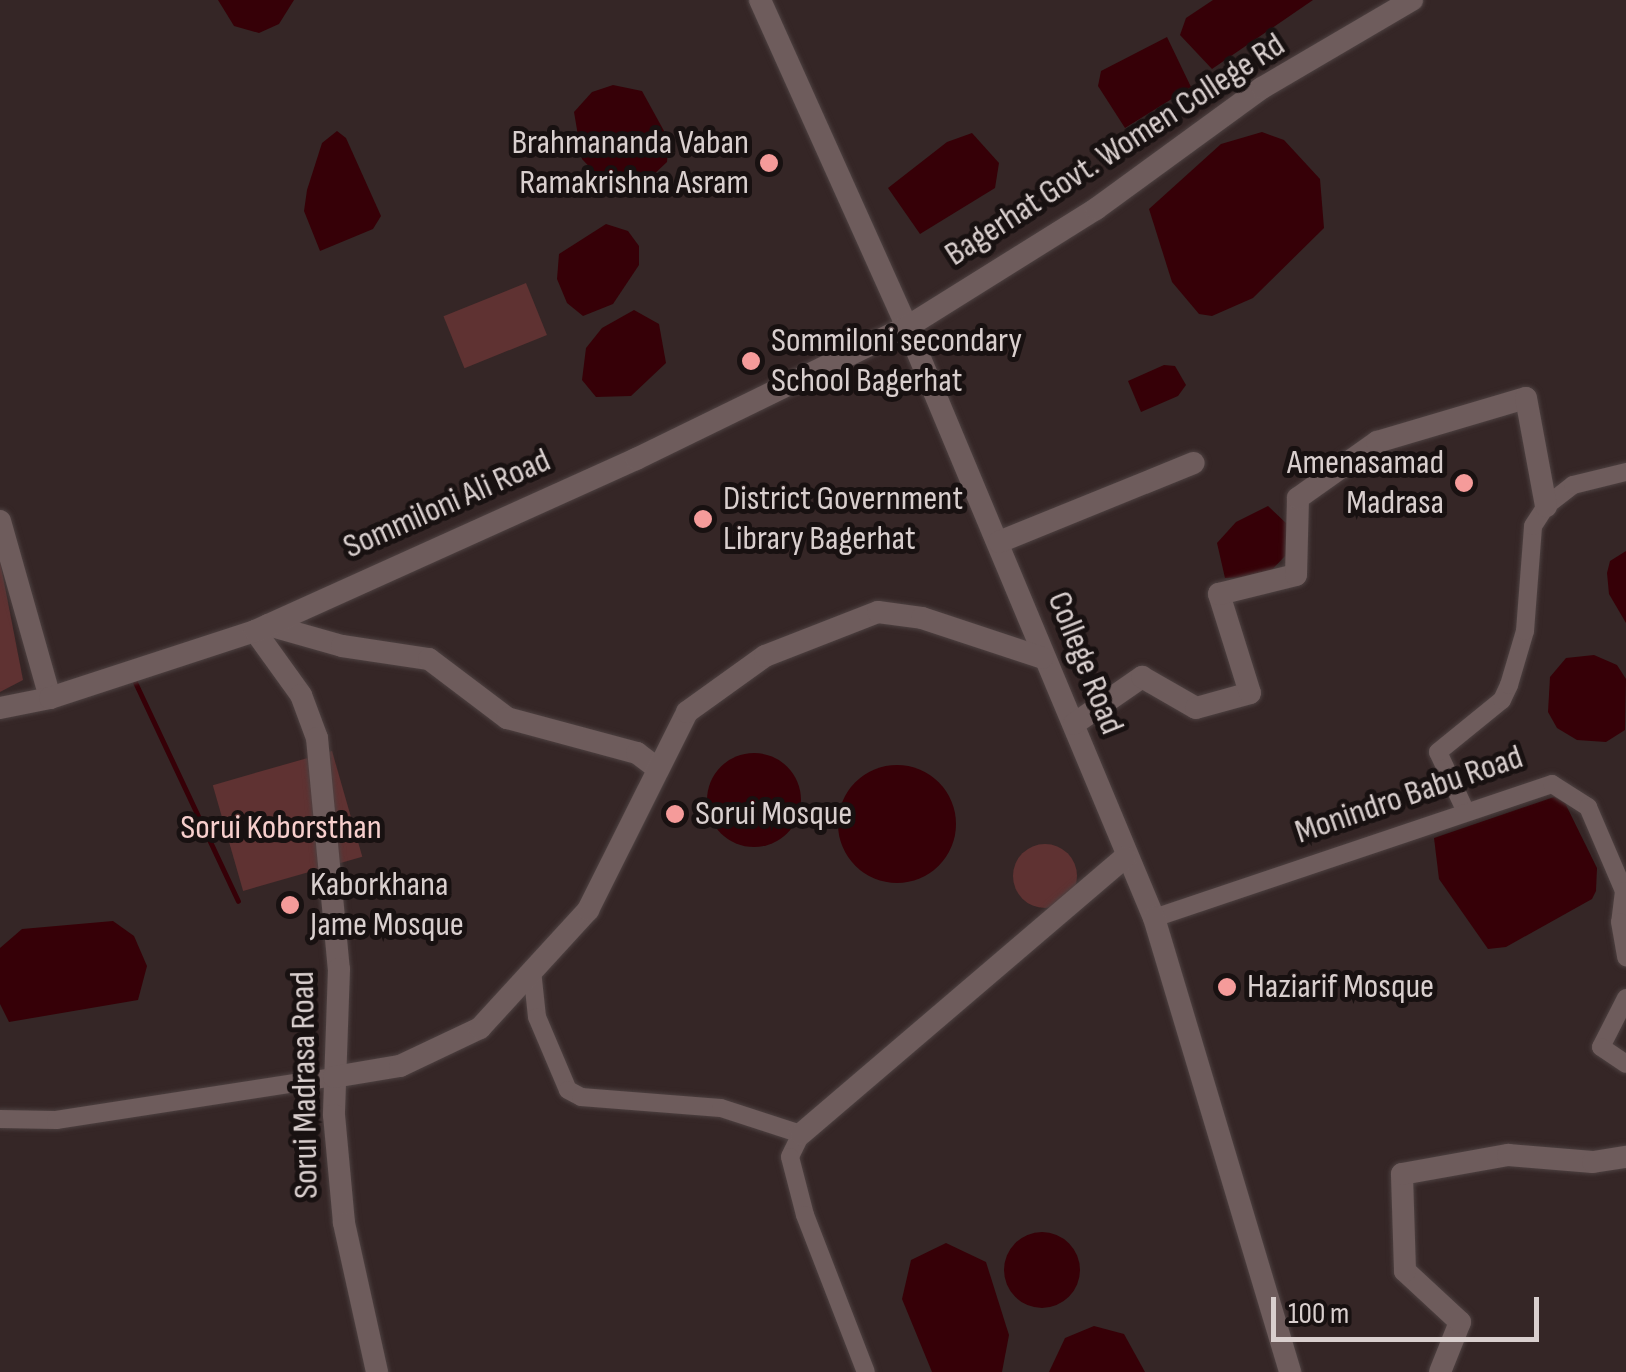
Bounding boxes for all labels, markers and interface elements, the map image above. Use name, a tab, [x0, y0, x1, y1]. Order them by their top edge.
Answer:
street label: Bagerhat Govt. Women College Rd	[937, 24, 1293, 276]
place label: Brahmananda Vaban Ramakrishna Asram	[511, 122, 749, 204]
marker: Brahmananda Vaban Ramakrishna Asram	[758, 152, 780, 174]
place label: Sommiloni secondary School Bagerhat	[771, 320, 1022, 402]
marker: Sommiloni secondary School Bagerhat	[740, 350, 762, 372]
street label: Sommiloni Ali Road	[337, 440, 557, 568]
place label: Amenasamad Madrasa	[1287, 442, 1444, 524]
marker: Amenasamad Madrasa	[1453, 472, 1475, 494]
place label: District Government Library Bagerhat	[723, 478, 963, 560]
marker: District Government Library Bagerhat	[692, 508, 714, 530]
street label: College Road	[1037, 586, 1133, 740]
street label: Monindro Babu Road	[1290, 736, 1528, 854]
place label: Sorui Mosque	[695, 793, 852, 835]
marker: Sorui Mosque	[664, 803, 686, 825]
park label: Sorui Koborsthan	[180, 807, 382, 849]
place label: Kaborkhana Jame Mosque	[310, 864, 464, 946]
marker: Kaborkhana Jame Mosque	[279, 894, 301, 916]
place label: Haziarif Mosque	[1247, 966, 1434, 1008]
street label: Sorui Madrasa Road	[282, 971, 328, 1199]
marker: Haziarif Mosque	[1216, 976, 1238, 998]
scale bar	[1276, 1277, 1544, 1339]
text: 100 m	[1288, 1296, 1349, 1332]

